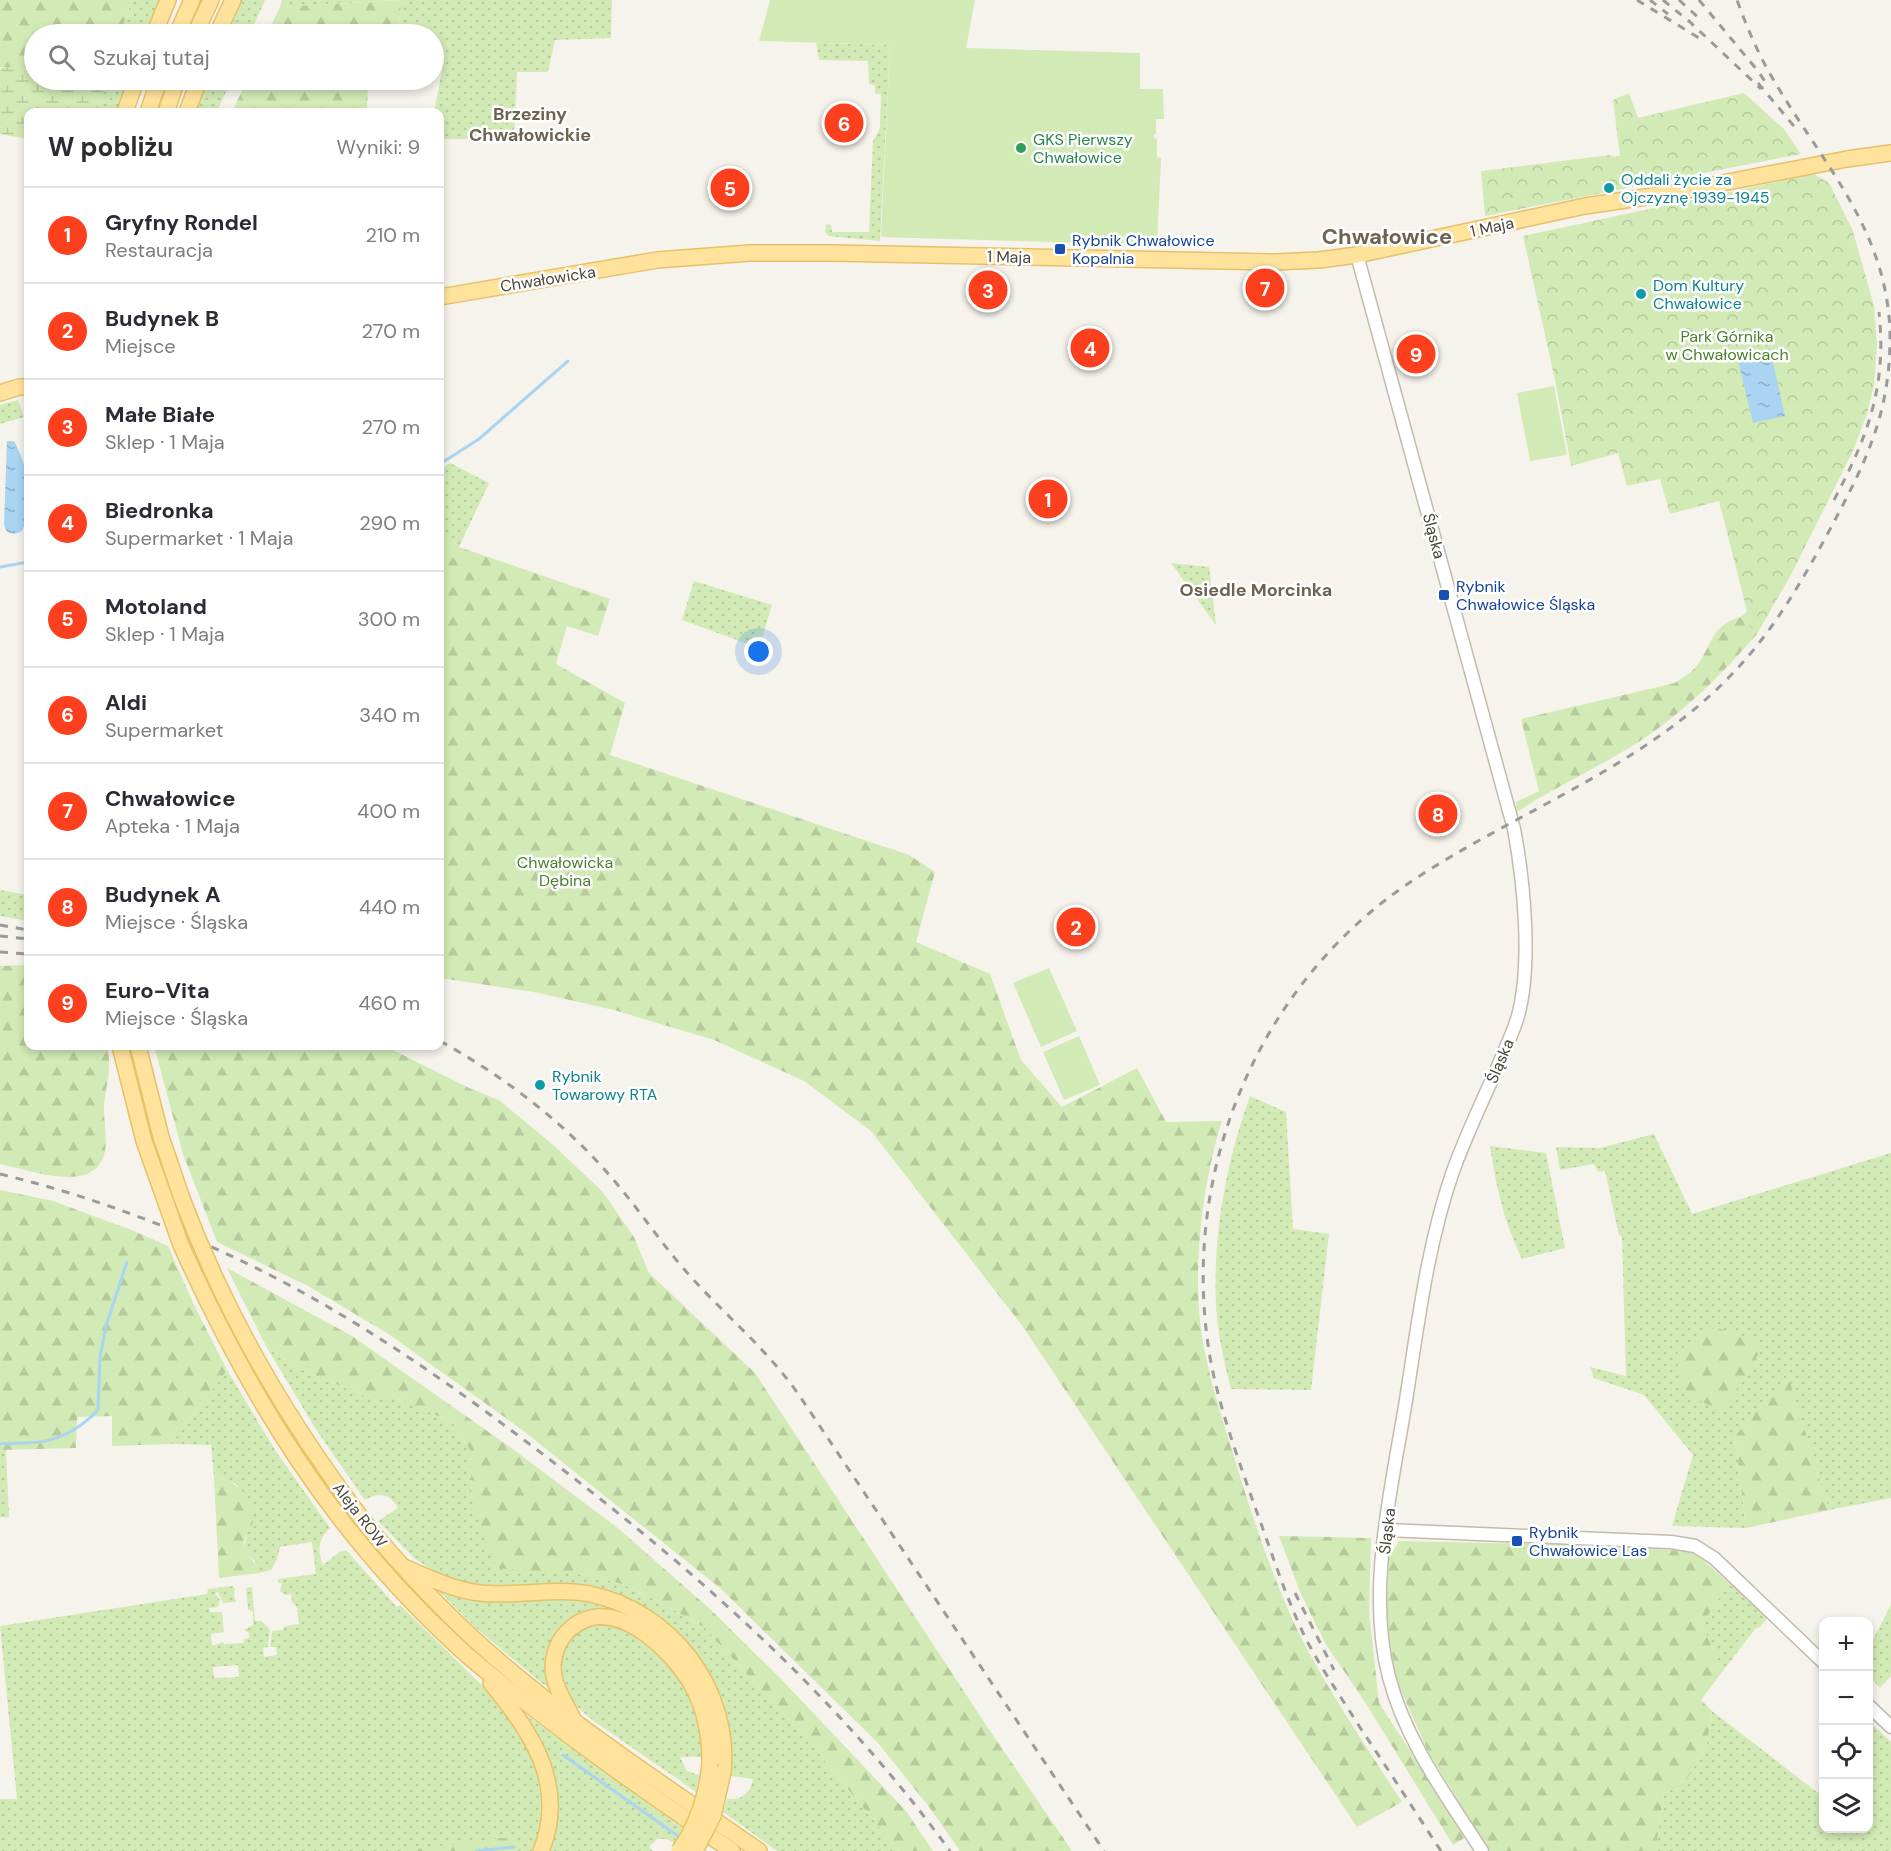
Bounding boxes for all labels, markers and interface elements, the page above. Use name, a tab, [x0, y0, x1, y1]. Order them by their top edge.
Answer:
search box	[24, 24, 444, 90]
icon: search	[45, 41, 78, 74]
text: Szukaj tutaj	[93, 43, 210, 72]
pin: 6	[824, 100, 864, 146]
district label: Brzeziny Chwałowickie	[469, 102, 591, 147]
place label: GKS Pierwszy Chwałowice	[1033, 129, 1133, 168]
text: W pobliżu	[48, 130, 173, 164]
text: Wyniki: 9	[336, 134, 420, 160]
marker: GKS Pierwszy Chwałowice	[1014, 141, 1028, 155]
pin: 5	[710, 166, 750, 210]
place label: Oddali życie za Ojczyznę 1939-1945	[1621, 169, 1769, 208]
marker: Oddali życie za Ojczyznę 1939-1945	[1602, 181, 1616, 195]
text: Gryfny Rondel	[105, 208, 258, 237]
street label: 1 Maja	[1468, 212, 1516, 242]
text: 1	[64, 222, 71, 248]
text: 210 m	[365, 222, 420, 248]
district label: Chwałowice	[1322, 222, 1452, 251]
place label: Rybnik Chwałowice Kopalnia	[1072, 230, 1215, 269]
text: Restauracja	[105, 237, 213, 263]
marker: Rybnik Chwałowice Kopalnia	[1053, 242, 1067, 256]
street label: 1 Maja	[987, 246, 1031, 268]
street label: Chwałowicka	[499, 261, 597, 297]
pin: 7	[1246, 266, 1284, 310]
pin: 3	[968, 268, 1008, 312]
place label: Dom Kultury Chwałowice	[1653, 275, 1744, 314]
marker: Dom Kultury Chwałowice	[1634, 287, 1648, 301]
text: Budynek B	[105, 304, 219, 333]
text: 2	[62, 318, 73, 344]
text: 270 m	[362, 318, 420, 344]
pin: 4	[1070, 326, 1110, 370]
park label: Park Górnika w Chwałowicach	[1665, 326, 1789, 365]
pin: 9	[1396, 332, 1436, 376]
text: Miejsce	[105, 333, 176, 359]
text: Małe Białe	[105, 400, 215, 429]
text: 3	[61, 414, 74, 440]
text: 270 m	[362, 414, 420, 440]
text: Sklep · 1 Maja	[105, 429, 225, 455]
pin: 1	[1028, 476, 1068, 522]
text: Biedronka	[105, 496, 214, 525]
text: 4	[61, 510, 74, 536]
text: 290 m	[359, 510, 420, 536]
street label: Śląska	[1418, 511, 1450, 561]
text: Supermarket · 1 Maja	[105, 525, 293, 551]
place label: Rybnik Chwałowice Śląska	[1456, 576, 1595, 615]
district label: Osiedle Morcinka	[1180, 578, 1332, 602]
marker: Rybnik Chwałowice Śląska	[1437, 588, 1451, 602]
text: Motoland	[105, 592, 207, 621]
text: 5	[61, 606, 74, 632]
text: 300 m	[358, 606, 420, 632]
text: Sklep · 1 Maja	[105, 621, 225, 647]
your location	[744, 637, 773, 666]
text: Aldi	[105, 688, 147, 717]
text: 6	[61, 702, 74, 728]
text: 340 m	[359, 702, 420, 728]
text: Supermarket	[105, 717, 224, 743]
text: Chwałowice	[105, 784, 235, 813]
pin: 8	[1418, 792, 1458, 836]
text: 7	[62, 798, 73, 824]
text: 400 m	[357, 798, 420, 824]
text: Apteka · 1 Maja	[105, 813, 240, 839]
park label: Chwałowicka Dębina	[517, 852, 613, 891]
text: Budynek A	[105, 880, 221, 909]
text: 8	[61, 894, 74, 920]
text: 440 m	[359, 894, 420, 920]
pin: 2	[1056, 904, 1096, 950]
text: Miejsce · Śląska	[105, 909, 248, 935]
text: Euro-Vita	[105, 976, 210, 1005]
text: 9	[61, 990, 74, 1016]
text: 460 m	[358, 990, 420, 1016]
text: Miejsce · Śląska	[105, 1005, 248, 1031]
street label: Śląska	[1481, 1036, 1519, 1086]
place label: Rybnik Towarowy RTA	[552, 1066, 658, 1105]
marker: Rybnik Towarowy RTA	[533, 1078, 547, 1092]
street label: Aleja ROW	[328, 1478, 392, 1552]
street label: Śląska	[1374, 1507, 1400, 1555]
place label: Rybnik Chwałowice Las	[1529, 1522, 1647, 1561]
marker: Rybnik Chwałowice Las	[1510, 1534, 1524, 1548]
map controls	[1819, 1617, 1873, 1833]
button: +	[1819, 1617, 1873, 1671]
button: −	[1819, 1671, 1873, 1725]
button: locate	[1819, 1725, 1873, 1779]
button: layers	[1819, 1779, 1873, 1833]

